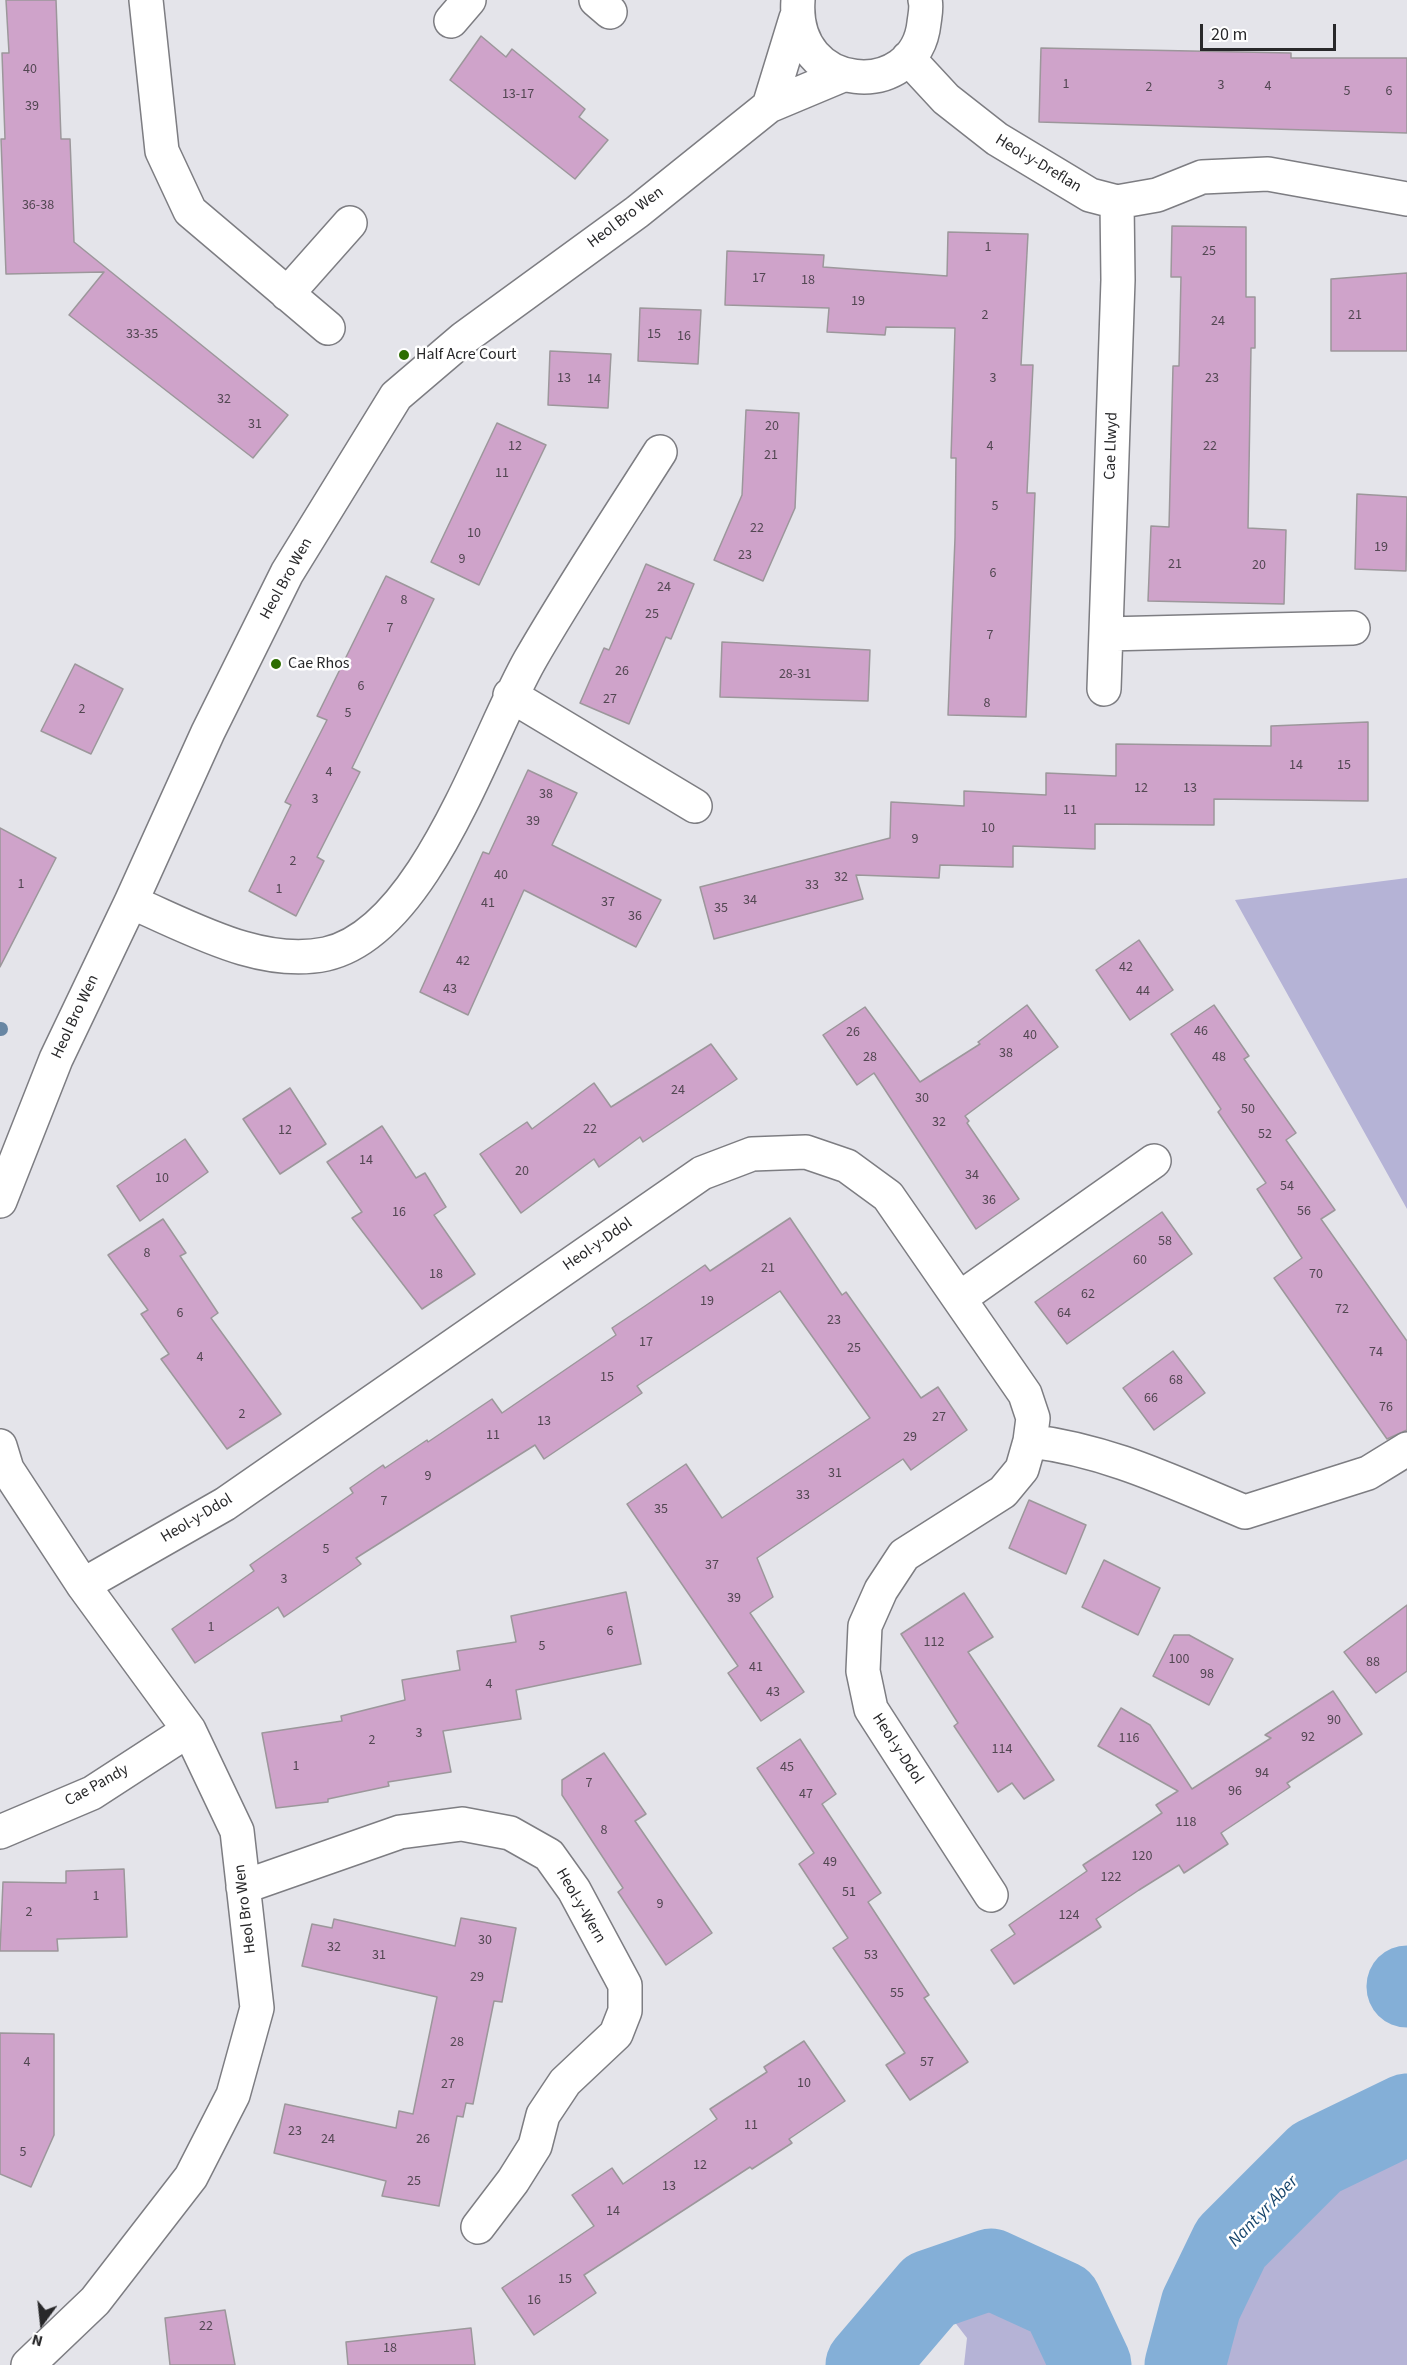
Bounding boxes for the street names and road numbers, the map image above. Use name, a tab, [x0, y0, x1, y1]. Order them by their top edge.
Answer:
street label: Heol-y-Dreflan	[991, 131, 1085, 197]
street label: Heol Bro Wen	[584, 183, 668, 253]
street label: Cae Llwyd	[1101, 412, 1123, 480]
street label: Heol Bro Wen	[257, 535, 317, 623]
street label: Heol Bro Wen	[48, 972, 104, 1062]
street label: Heol-y-Ddol	[560, 1214, 636, 1276]
street label: Heol-y-Ddol	[158, 1490, 236, 1548]
street label: Heol-y-Ddol	[867, 1710, 927, 1788]
street label: Cae Pandy	[62, 1761, 132, 1811]
street label: Heol Bro Wen	[231, 1863, 261, 1955]
street label: Heol-y-Wern	[551, 1865, 609, 1947]

